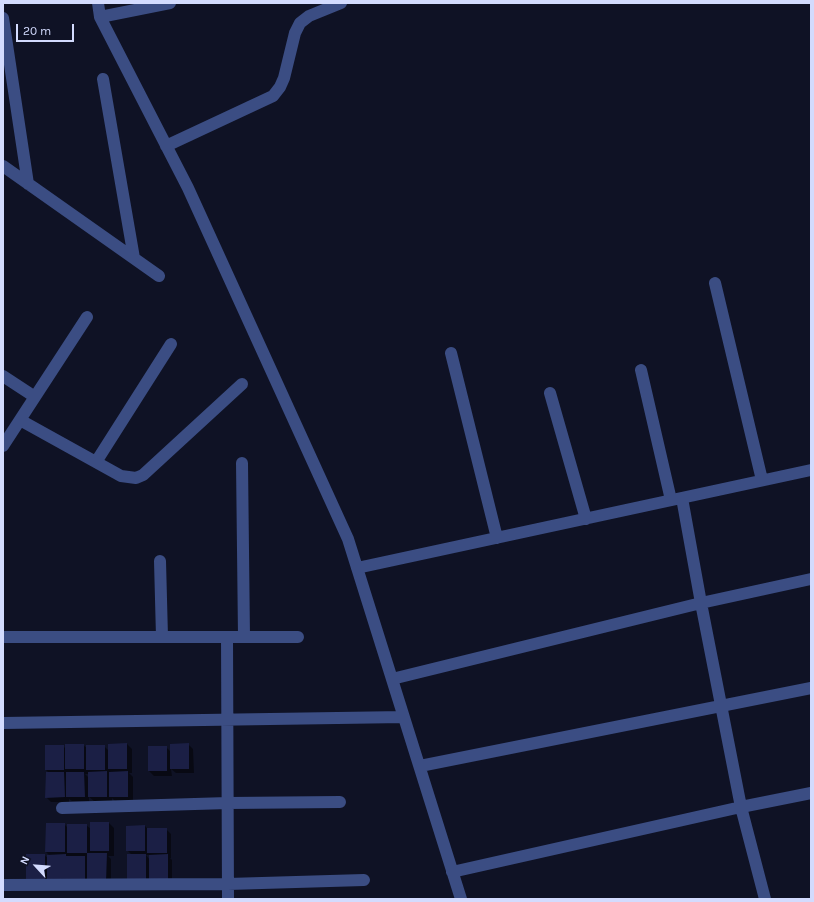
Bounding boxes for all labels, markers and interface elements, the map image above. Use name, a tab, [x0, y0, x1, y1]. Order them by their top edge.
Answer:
scale bar	[18, 16, 76, 42]
text: 20 m	[23, 24, 51, 38]
north arrow	[16, 846, 56, 886]
text: N	[17, 854, 32, 867]

